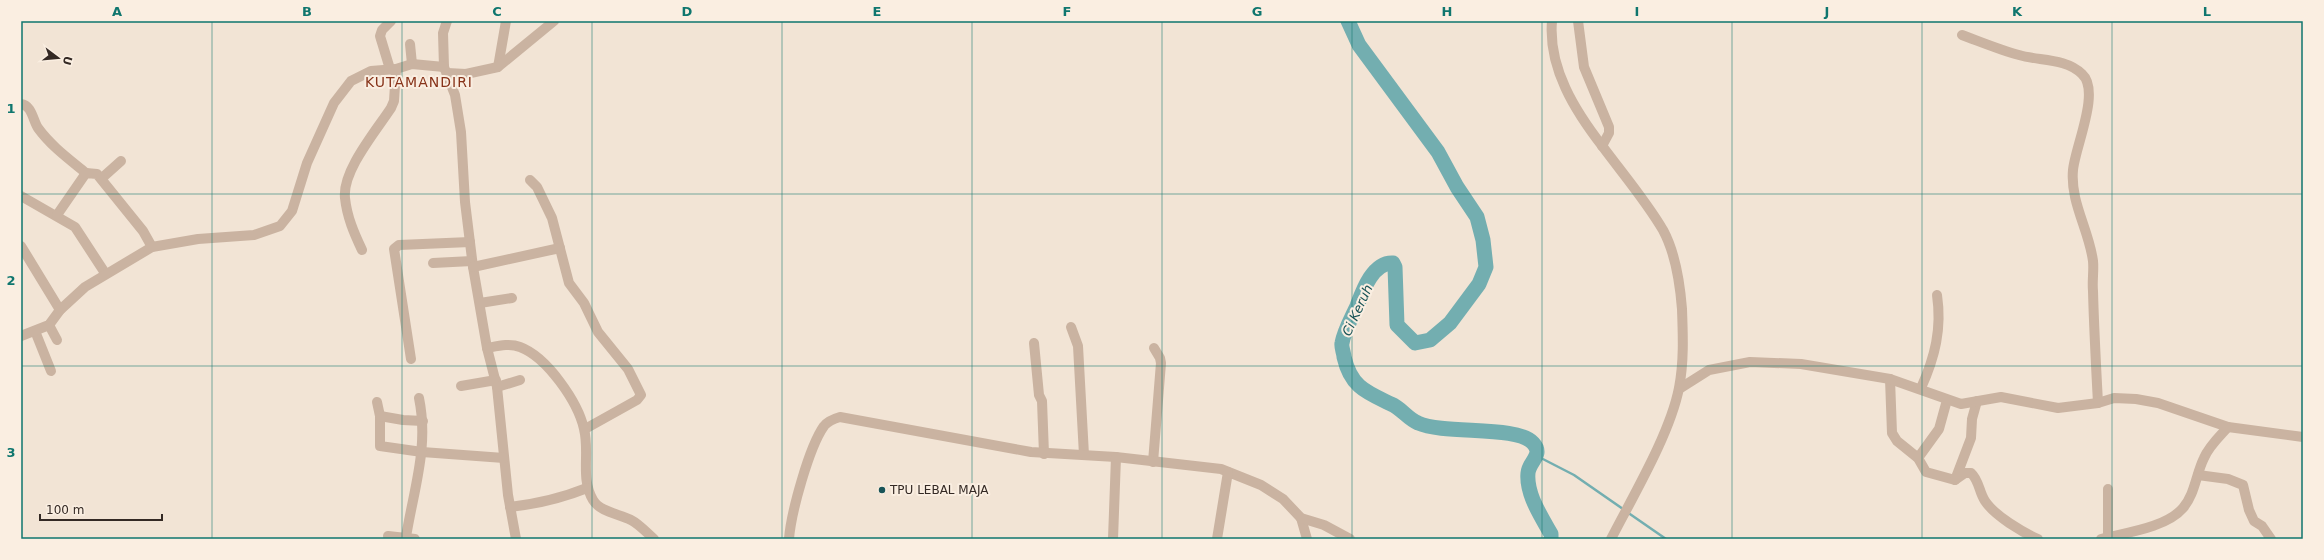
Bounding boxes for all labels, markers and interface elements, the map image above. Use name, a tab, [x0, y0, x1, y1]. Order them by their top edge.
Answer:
text: A	[112, 4, 122, 19]
text: B	[302, 4, 312, 19]
text: C	[492, 4, 502, 19]
text: D	[682, 4, 693, 19]
text: E	[873, 4, 881, 19]
text: F	[1063, 4, 1071, 19]
text: G	[1252, 4, 1262, 19]
text: H	[1442, 4, 1452, 19]
text: I	[1635, 4, 1639, 19]
text: J	[1824, 4, 1829, 19]
text: K	[2012, 4, 2023, 19]
text: L	[2203, 4, 2211, 19]
north arrow	[38, 38, 78, 78]
text: U	[60, 55, 75, 67]
district label: KUTAMANDIRI	[365, 74, 473, 90]
text: 1	[6, 101, 16, 116]
text: 2	[6, 273, 16, 288]
water label: Ci Keruh	[1339, 282, 1376, 338]
text: 3	[6, 445, 16, 460]
place label: TPU LEBAL MAJA	[889, 483, 989, 497]
marker: TPU LEBAL MAJA	[877, 485, 887, 495]
scale bar	[40, 496, 162, 522]
text: 100 m	[46, 503, 84, 517]

